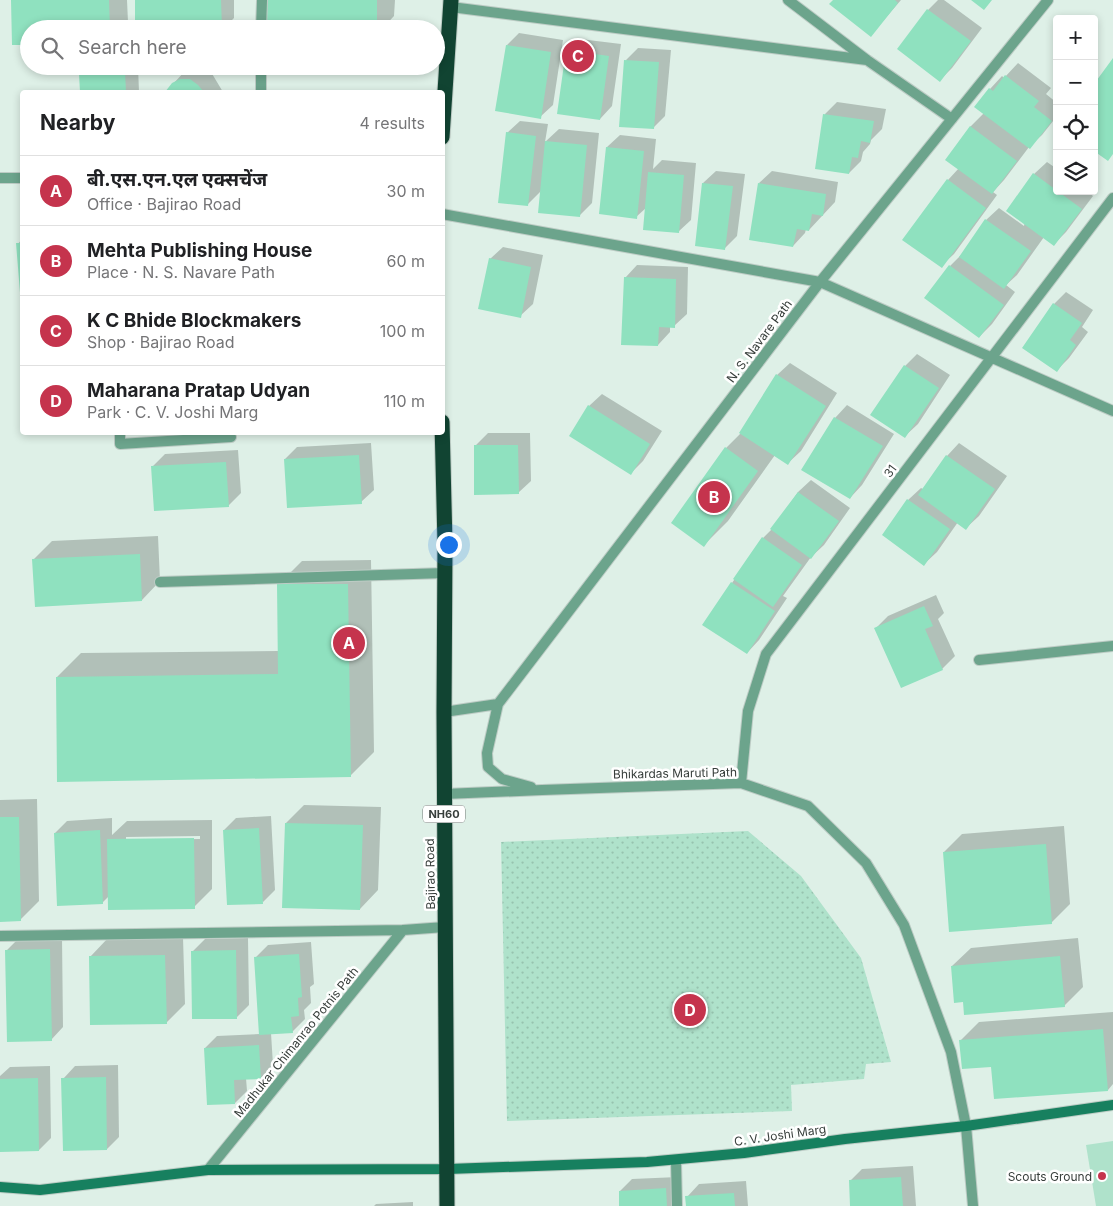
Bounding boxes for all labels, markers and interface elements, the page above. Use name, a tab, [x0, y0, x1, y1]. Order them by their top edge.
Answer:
map controls	[1053, 15, 1098, 195]
button: +	[1053, 15, 1098, 60]
search box	[20, 20, 445, 75]
icon: search	[38, 34, 66, 62]
text: Search here	[78, 36, 187, 59]
pin: C	[562, 37, 594, 75]
button: −	[1053, 60, 1098, 105]
button: locate	[1053, 105, 1098, 150]
text: Nearby	[40, 110, 115, 135]
text: 4 results	[360, 113, 425, 133]
button: layers	[1053, 150, 1098, 195]
text: बी.एस.एन.एल एक्सचेंज	[87, 168, 267, 191]
text: A	[50, 181, 62, 201]
text: 30 m	[387, 181, 425, 201]
text: Office · Bajirao Road	[87, 194, 241, 214]
text: Mehta Publishing House	[87, 239, 312, 262]
text: B	[51, 251, 61, 271]
text: 60 m	[386, 251, 425, 271]
text: Place · N. S. Navare Path	[87, 262, 275, 282]
street label: N. S. Navare Path	[723, 297, 795, 385]
text: K C Bhide Blockmakers	[87, 309, 301, 332]
text: C	[50, 321, 62, 341]
text: 100 m	[380, 321, 425, 341]
text: Shop · Bajirao Road	[87, 332, 235, 352]
text: Maharana Pratap Udyan	[87, 379, 310, 402]
text: D	[50, 391, 62, 411]
text: 110 m	[383, 391, 425, 411]
text: Park · C. V. Joshi Marg	[87, 402, 258, 422]
street label: 31	[880, 462, 900, 480]
pin: B	[698, 478, 730, 516]
your location	[436, 532, 462, 558]
pin: A	[333, 624, 365, 662]
street label: Bhikardas Maruti Path	[613, 764, 737, 782]
road number: NH60	[423, 806, 465, 822]
street label: Bajirao Road	[422, 838, 438, 910]
street label: Madhukar Chimanrao Potnis Path	[231, 964, 361, 1120]
pin: D	[674, 991, 706, 1029]
street label: C. V. Joshi Marg	[733, 1121, 827, 1149]
place label: Scouts Ground	[1008, 1169, 1092, 1184]
marker: Scouts Ground	[1096, 1170, 1108, 1182]

